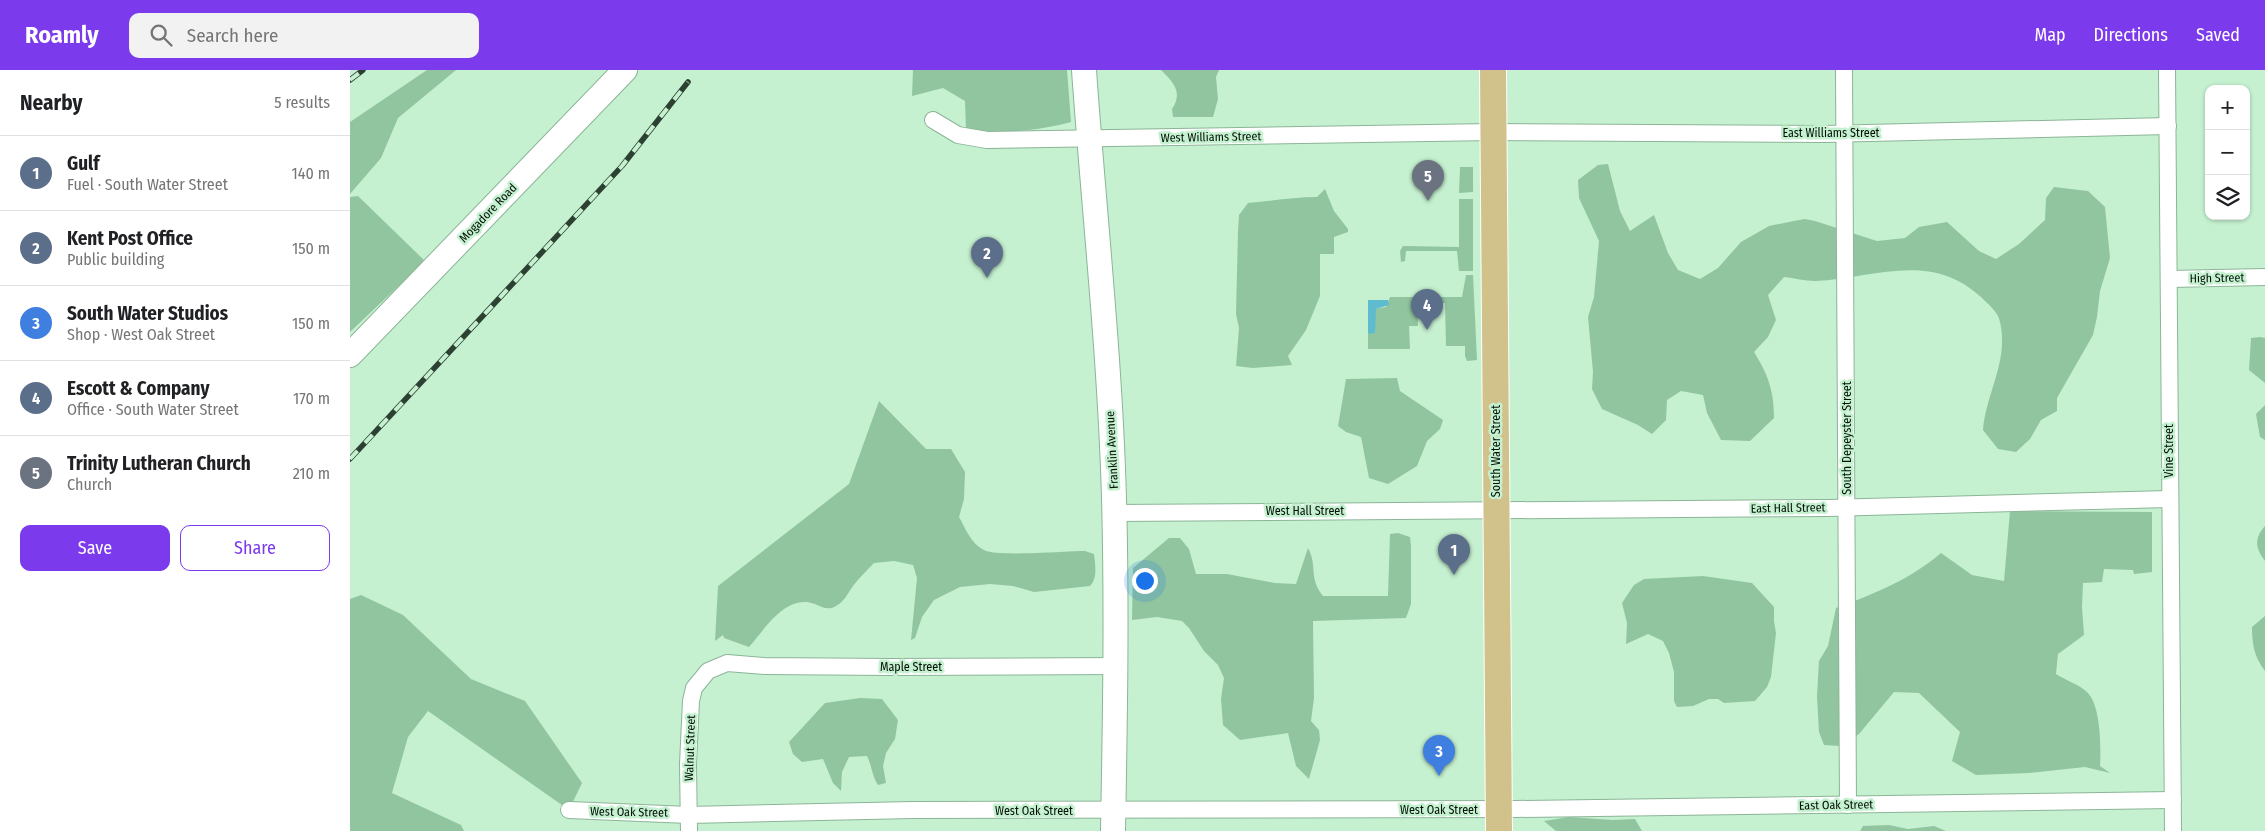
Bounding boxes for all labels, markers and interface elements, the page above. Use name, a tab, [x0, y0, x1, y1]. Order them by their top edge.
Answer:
search box	[129, 13, 479, 58]
text: Roamly	[25, 21, 99, 49]
icon: search	[147, 21, 175, 49]
text: Search here	[187, 24, 278, 47]
text: Map	[2034, 24, 2066, 46]
text: Directions	[2094, 24, 2168, 46]
text: Saved	[2196, 24, 2240, 46]
map controls	[2205, 85, 2250, 220]
button: +	[2205, 85, 2250, 130]
text: Nearby	[20, 90, 82, 116]
text: 5 results	[274, 93, 330, 112]
street label: East Williams Street	[1782, 126, 1880, 140]
street label: West Williams Street	[1161, 129, 1261, 145]
button: −	[2205, 130, 2250, 175]
text: Gulf	[67, 152, 100, 175]
pin: 5	[1412, 160, 1444, 201]
text: 1	[33, 164, 39, 183]
text: 140 m	[292, 164, 330, 183]
text: Fuel · South Water Street	[67, 175, 228, 194]
button: layers	[2205, 175, 2250, 220]
street label: Mogadore Road	[456, 181, 520, 245]
text: Kent Post Office	[67, 227, 193, 250]
pin: 2	[971, 237, 1003, 278]
text: 2	[32, 239, 40, 258]
text: 150 m	[292, 239, 330, 258]
text: Public building	[67, 250, 164, 269]
street label: High Street	[2190, 271, 2244, 285]
pin: 4	[1411, 289, 1443, 330]
text: South Water Studios	[67, 302, 228, 325]
text: 3	[32, 314, 40, 333]
text: 150 m	[292, 314, 330, 333]
text: Shop · West Oak Street	[67, 325, 215, 344]
text: Escott & Company	[67, 377, 209, 400]
street label: South Depeyster Street	[1840, 381, 1854, 495]
text: 4	[32, 389, 40, 408]
text: 170 m	[293, 389, 330, 408]
text: Office · South Water Street	[67, 400, 239, 419]
street label: South Water Street	[1489, 405, 1503, 497]
street label: Franklin Avenue	[1103, 411, 1121, 489]
street label: Vine Street	[2162, 424, 2176, 478]
text: Trinity Lutheran Church	[67, 452, 251, 475]
text: 5	[32, 464, 40, 483]
text: 210 m	[293, 464, 330, 483]
text: Church	[67, 475, 112, 494]
street label: East Hall Street	[1750, 500, 1826, 516]
street label: West Hall Street	[1266, 504, 1344, 518]
button: Save	[20, 525, 170, 571]
button: Share	[180, 525, 330, 571]
pin: 1	[1438, 534, 1470, 575]
your location	[1132, 568, 1158, 594]
street label: Maple Street	[880, 660, 942, 674]
street label: Walnut Street	[682, 715, 698, 781]
pin: 3	[1423, 735, 1455, 776]
street label: East Oak Street	[1799, 797, 1873, 813]
street label: West Oak Street	[1400, 803, 1478, 817]
street label: West Oak Street	[590, 804, 668, 820]
street label: West Oak Street	[995, 804, 1073, 818]

